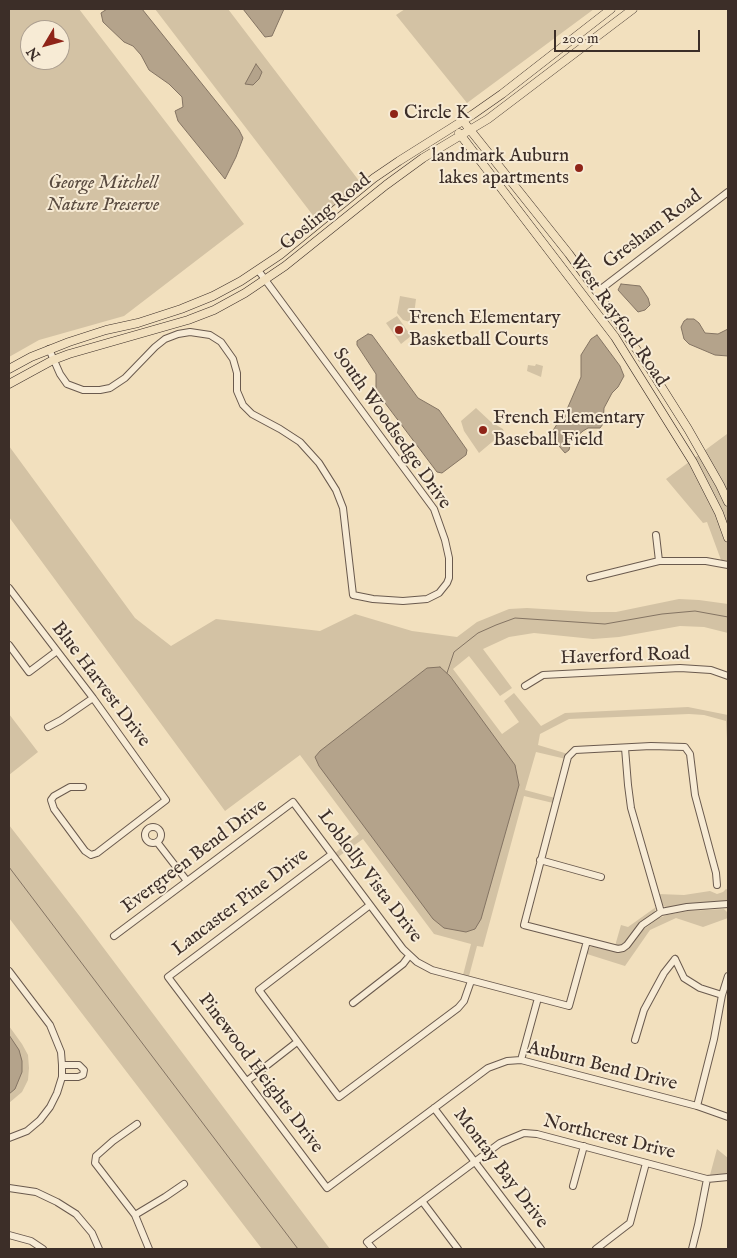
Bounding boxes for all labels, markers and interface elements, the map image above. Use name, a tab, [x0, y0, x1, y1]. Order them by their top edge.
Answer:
north arrow	[20, 20, 70, 70]
scale bar	[557, 20, 703, 52]
text: 200 m	[562, 29, 599, 48]
text: N	[23, 43, 45, 64]
place label: Circle K	[404, 103, 469, 125]
marker: Circle K	[388, 108, 400, 120]
place label: landmark Auburn lakes apartments	[432, 146, 569, 190]
marker: landmark Auburn lakes apartments	[573, 162, 585, 174]
street label: Gosling Road	[276, 170, 376, 256]
park label: George Mitchell Nature Preserve	[47, 173, 159, 217]
street label: Gresham Road	[599, 186, 707, 274]
street label: West Rayford Road	[564, 251, 672, 391]
place label: French Elementary Basketball Courts	[409, 308, 560, 352]
marker: French Elementary Basketball Courts	[393, 324, 405, 336]
street label: South Woodsedge Drive	[327, 344, 455, 514]
place label: French Elementary Baseball Field	[493, 408, 644, 452]
marker: French Elementary Baseball Field	[477, 424, 489, 436]
street label: Blue Harvest Drive	[46, 618, 154, 752]
street label: Haverford Road	[560, 643, 690, 671]
street label: Evergreen Bend Drive	[118, 795, 272, 919]
street label: Loblolly Vista Drive	[312, 806, 426, 948]
street label: Lancaster Pine Drive	[168, 844, 314, 962]
street label: Pinewood Heights Drive	[193, 990, 327, 1158]
street label: Auburn Bend Drive	[525, 1037, 679, 1097]
street label: Montay Bay Drive	[447, 1105, 553, 1233]
street label: Northcrest Drive	[541, 1111, 677, 1165]

